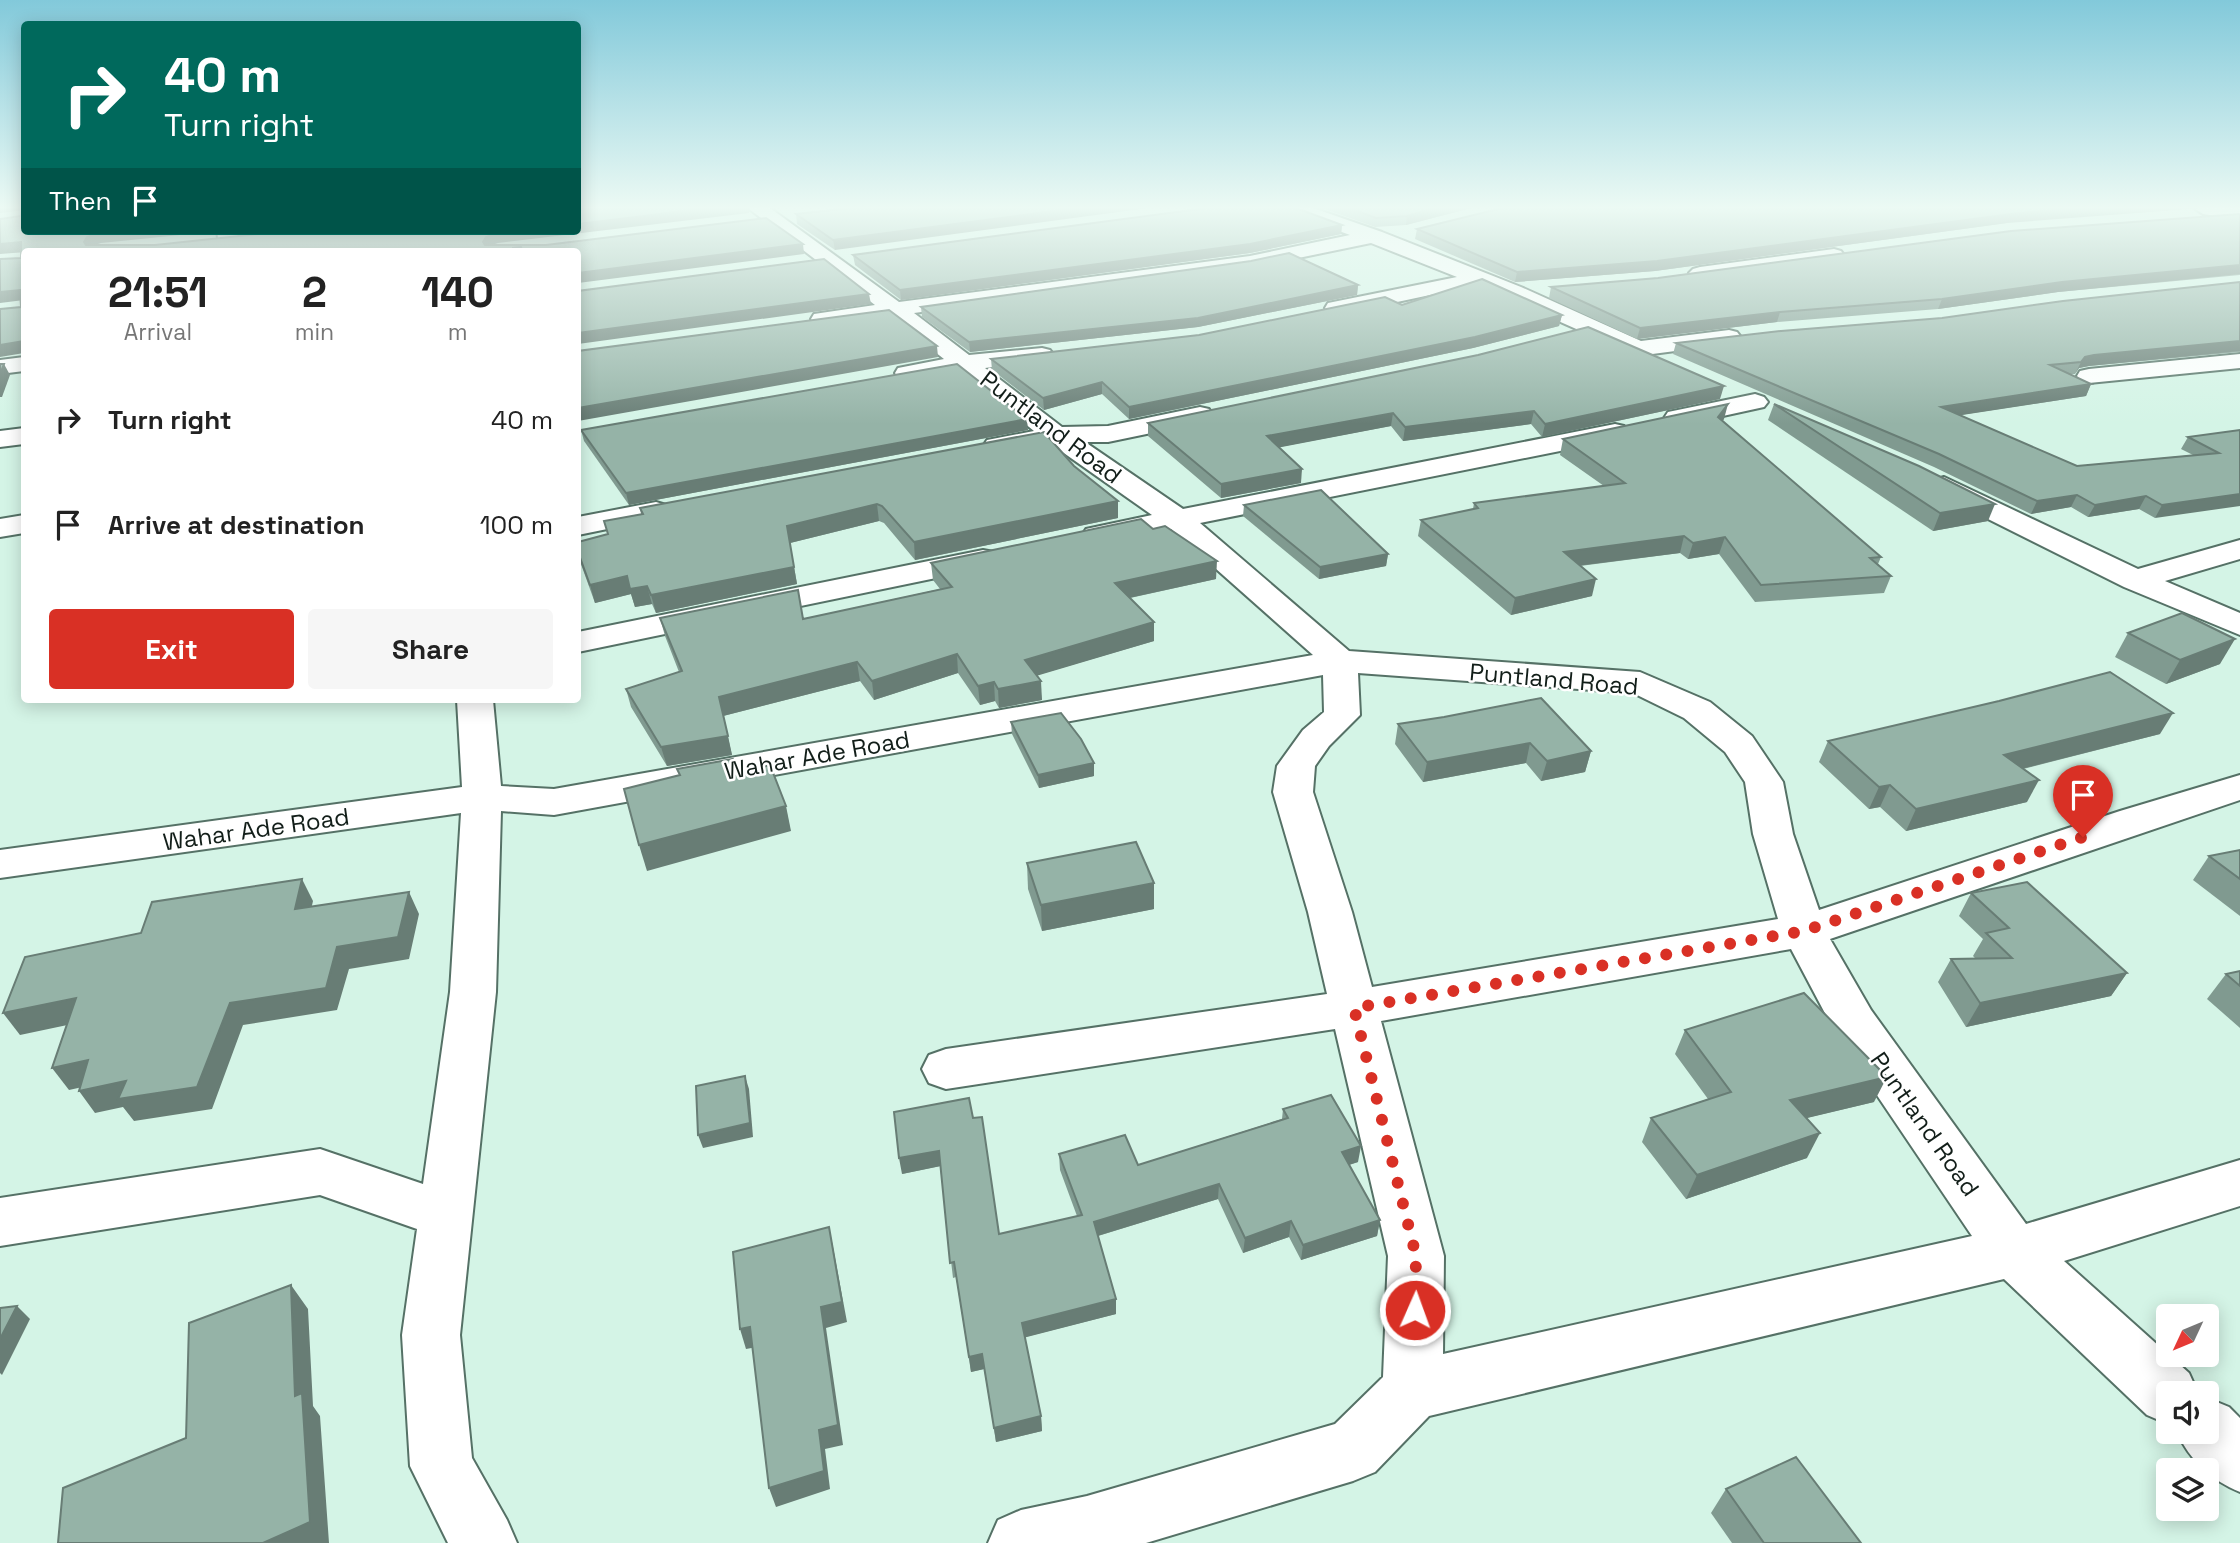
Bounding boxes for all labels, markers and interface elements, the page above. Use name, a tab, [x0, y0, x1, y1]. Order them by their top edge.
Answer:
text: 40 m	[164, 44, 281, 106]
icon: right	[49, 49, 140, 140]
text: Turn right	[164, 105, 314, 145]
icon: arrive	[126, 182, 164, 220]
text: Then	[49, 184, 112, 218]
text: 21:51	[108, 266, 208, 319]
text: 2	[302, 266, 327, 319]
text: 140	[421, 266, 494, 319]
text: Arrival	[124, 317, 192, 347]
text: min	[295, 317, 334, 347]
text: m	[448, 317, 467, 347]
street label: Puntland Road	[974, 364, 1128, 490]
icon: right	[49, 401, 87, 439]
text: Turn right	[108, 403, 232, 437]
text: 40 m	[491, 403, 553, 437]
icon: arrive	[49, 506, 87, 544]
text: Arrive at destination	[108, 508, 365, 542]
text: 100 m	[480, 508, 553, 542]
button: Exit	[49, 609, 294, 689]
button: Share	[308, 609, 553, 689]
street label: Puntland Road	[1468, 656, 1640, 702]
street label: Wahar Ade Road	[722, 723, 912, 787]
pin	[2053, 765, 2113, 837]
icon: arrive	[2064, 776, 2102, 814]
street label: Wahar Ade Road	[161, 801, 351, 857]
street label: Puntland Road	[1864, 1046, 1986, 1202]
position arrow	[1378, 1273, 1452, 1347]
north arrow	[2156, 1304, 2219, 1367]
map controls	[2156, 1304, 2219, 1521]
button: sound	[2156, 1381, 2219, 1444]
button: layers	[2156, 1458, 2219, 1521]

